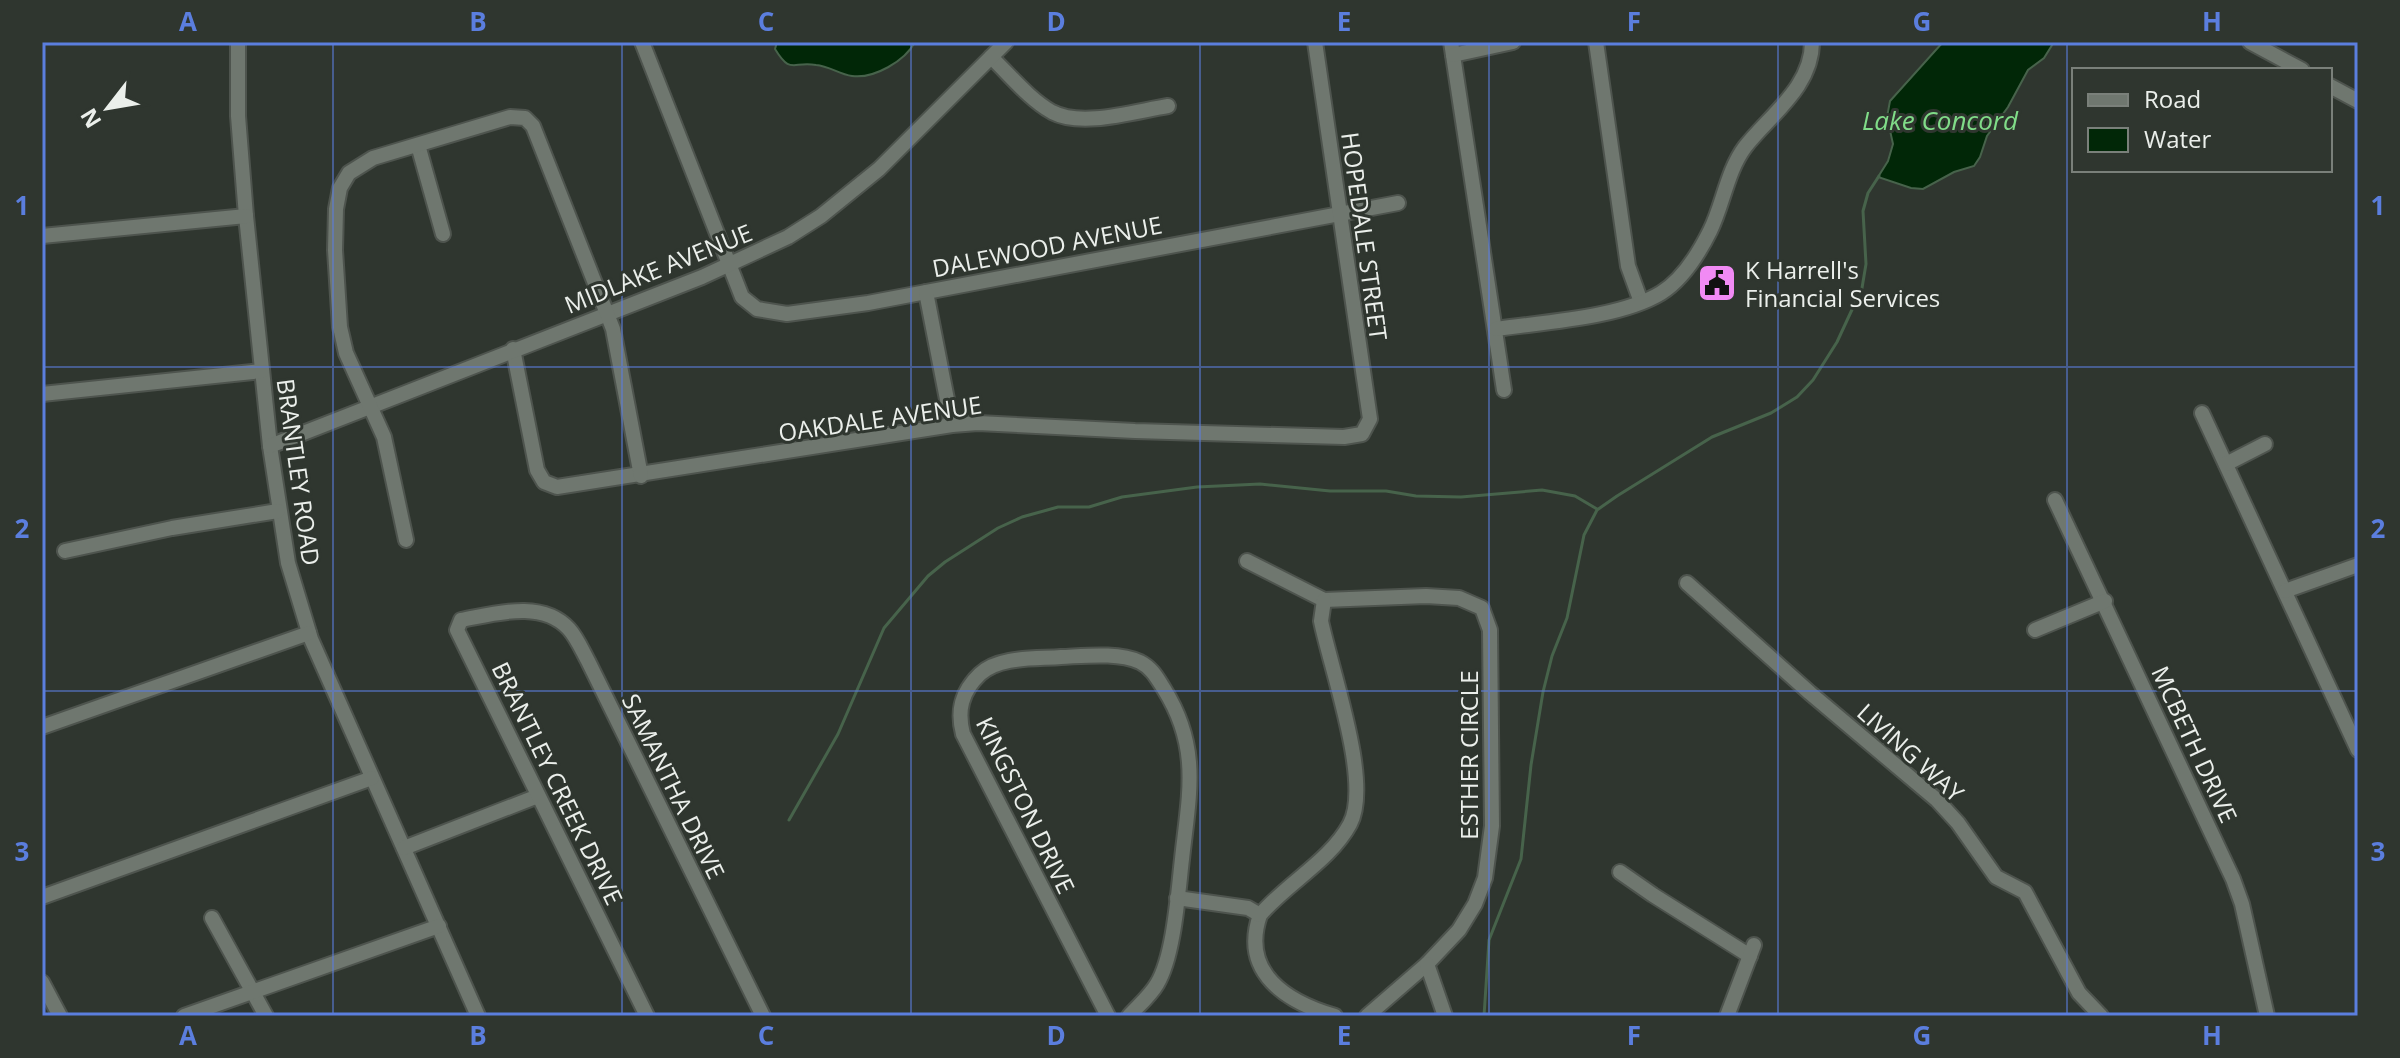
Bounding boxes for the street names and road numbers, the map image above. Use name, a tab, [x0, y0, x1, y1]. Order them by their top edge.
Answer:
street label: HOPEDALE STREET	[1334, 130, 1396, 342]
street label: DALEWOOD AVENUE	[929, 208, 1165, 284]
street label: MIDLAKE AVENUE	[559, 215, 757, 321]
street label: BRANTLEY ROAD	[270, 376, 328, 568]
street label: OAKDALE AVENUE	[776, 387, 984, 449]
street label: BRANTLEY CREEK DRIVE	[485, 656, 631, 910]
street label: MCBETH DRIVE	[2144, 660, 2246, 828]
street label: ESTHER CIRCLE	[1452, 670, 1485, 840]
street label: SAMANTHA DRIVE	[615, 688, 733, 884]
street label: LIVING WAY	[1851, 695, 1972, 809]
street label: KINGSTON DRIVE	[969, 711, 1083, 899]

